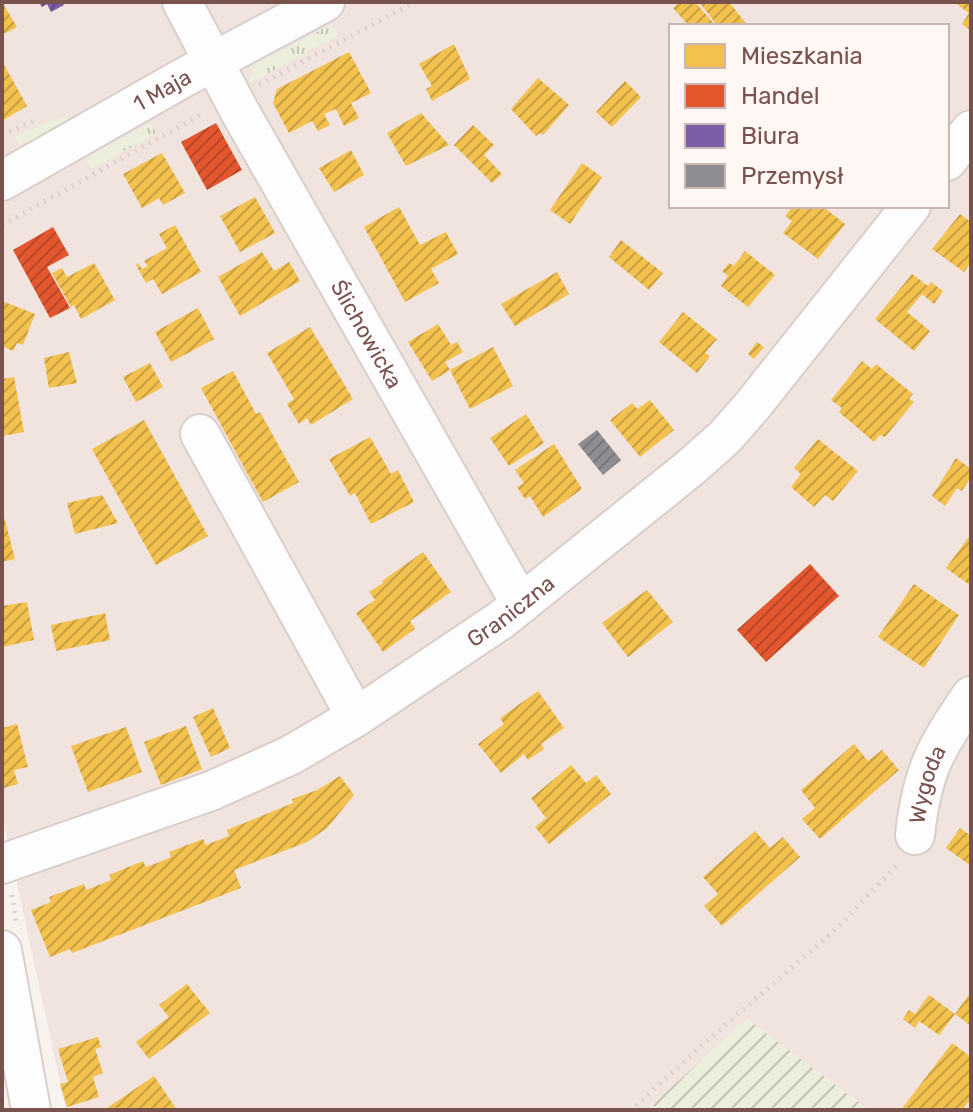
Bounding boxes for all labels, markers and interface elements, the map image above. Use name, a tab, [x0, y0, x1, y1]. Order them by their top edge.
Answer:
legend	[669, 24, 949, 208]
text: Mieszkania	[741, 42, 863, 70]
street label: 1 Maja	[128, 63, 196, 118]
text: Handel	[741, 82, 819, 110]
text: Biura	[741, 122, 799, 150]
text: Przemysł	[741, 162, 844, 190]
street label: Ślichowicka	[325, 275, 408, 393]
street label: Graniczna	[462, 569, 560, 653]
street label: Wygoda	[903, 741, 952, 825]

